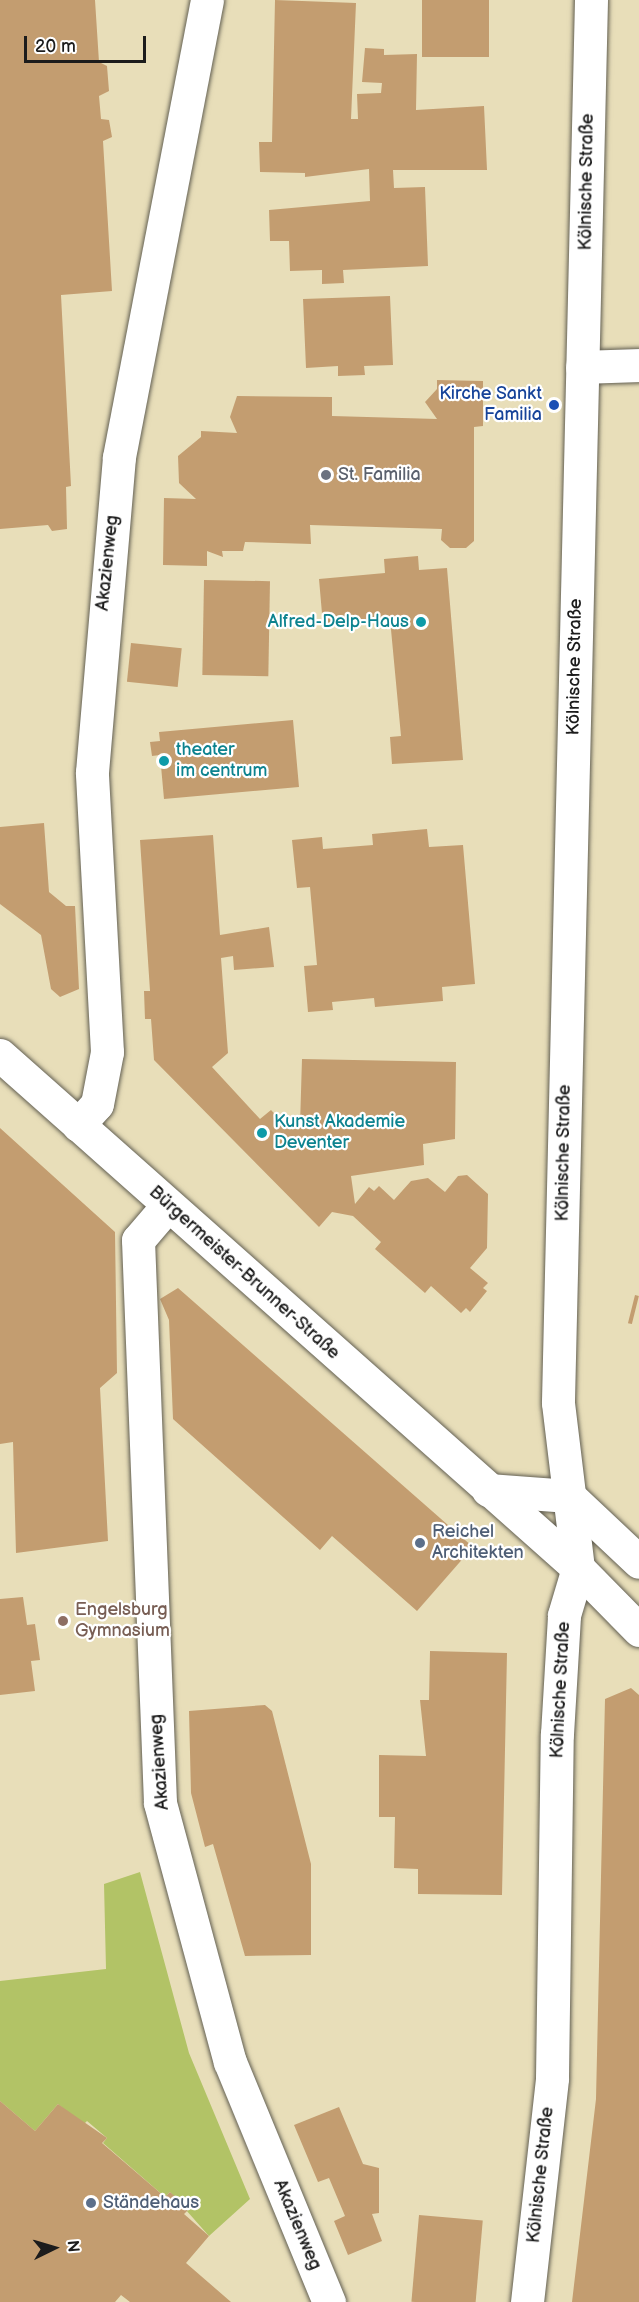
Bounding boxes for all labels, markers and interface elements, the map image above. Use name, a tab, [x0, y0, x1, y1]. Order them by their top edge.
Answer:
scale bar	[27, 24, 148, 62]
text: 20 m	[35, 36, 76, 57]
street label: Kölnische Straße	[575, 113, 599, 251]
place label: Kirche Sankt Familia	[439, 384, 542, 426]
marker: Kirche Sankt Familia	[547, 398, 561, 412]
place label: St. Familia	[338, 464, 421, 486]
marker: St. Familia	[319, 468, 333, 482]
street label: Akazienweg	[92, 514, 124, 612]
street label: Kölnische Straße	[563, 598, 587, 736]
place label: Alfred-Delp-Haus	[268, 611, 409, 633]
marker: Alfred-Delp-Haus	[414, 615, 428, 629]
place label: theater im centrum	[176, 740, 267, 783]
marker: theater im centrum	[157, 754, 171, 768]
street label: Kölnische Straße	[552, 1084, 576, 1222]
place label: Kunst Akademie Deventer	[274, 1112, 405, 1154]
marker: Kunst Akademie Deventer	[255, 1126, 269, 1140]
street label: Bürgermeister-Brunner-Straße	[144, 1182, 344, 1364]
place label: Reichel Architekten	[432, 1522, 524, 1564]
marker: Reichel Architekten	[413, 1536, 427, 1550]
place label: Engelsburg Gymnasium	[75, 1600, 170, 1642]
marker: Engelsburg Gymnasium	[56, 1614, 70, 1628]
street label: Kölnische Straße	[547, 1621, 575, 1759]
street label: Akazienweg	[146, 1713, 174, 1811]
street label: Kölnische Straße	[523, 2106, 559, 2244]
street label: Akazienweg	[268, 2176, 326, 2274]
place label: Ständehaus	[103, 2192, 199, 2214]
marker: Ständehaus	[84, 2196, 98, 2210]
north arrow	[24, 2218, 84, 2278]
text: N	[62, 2240, 82, 2253]

